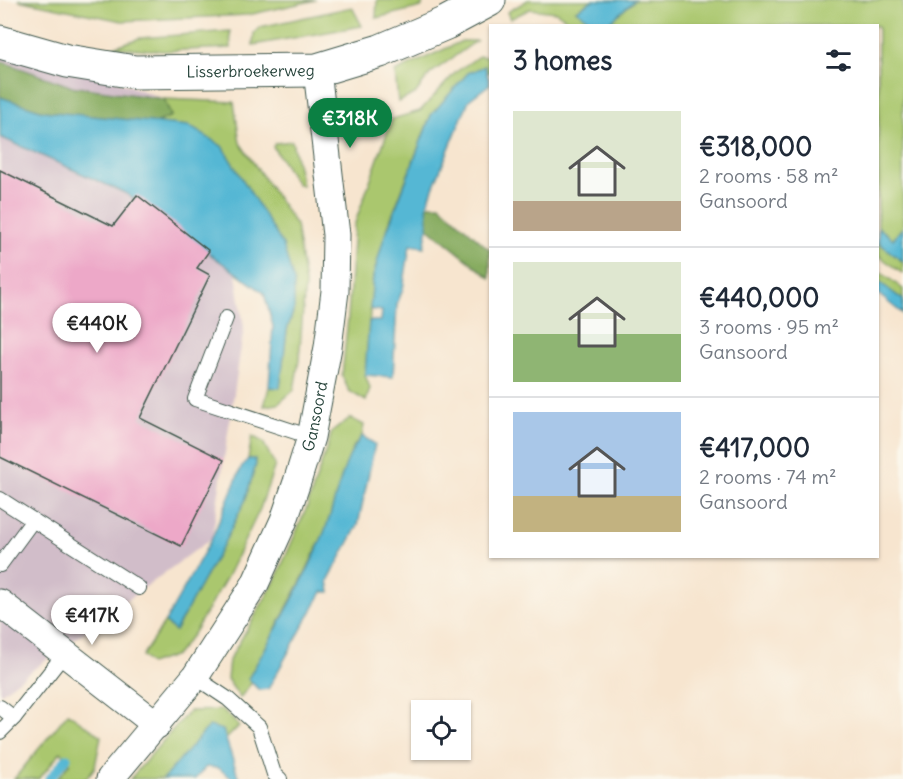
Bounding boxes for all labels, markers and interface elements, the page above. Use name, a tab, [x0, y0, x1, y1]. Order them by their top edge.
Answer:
text: 3 homes	[513, 44, 612, 77]
icon: filters	[822, 44, 855, 77]
street label: Lisserbroekerweg	[186, 60, 315, 81]
pin: €318K	[308, 98, 392, 149]
text: €318K	[322, 105, 378, 130]
text: €318,000	[699, 130, 812, 163]
icon: home	[561, 135, 633, 207]
text: 2 rooms · 58 m²	[699, 163, 839, 188]
text: Gansoord	[699, 188, 788, 213]
text: €440,000	[699, 281, 819, 314]
icon: home	[561, 286, 633, 358]
pin: €440K	[55, 303, 139, 354]
text: €440K	[66, 310, 128, 335]
text: 3 rooms · 95 m²	[699, 314, 839, 339]
text: Gansoord	[699, 339, 788, 364]
street label: Gansoord	[297, 380, 331, 454]
text: €417,000	[699, 431, 810, 464]
icon: home	[561, 436, 633, 508]
text: 2 rooms · 74 m²	[699, 464, 836, 489]
text: Gansoord	[699, 489, 788, 514]
pin: €417K	[50, 595, 134, 646]
text: €417K	[65, 602, 119, 627]
map controls	[411, 700, 471, 760]
button: locate	[411, 700, 471, 760]

